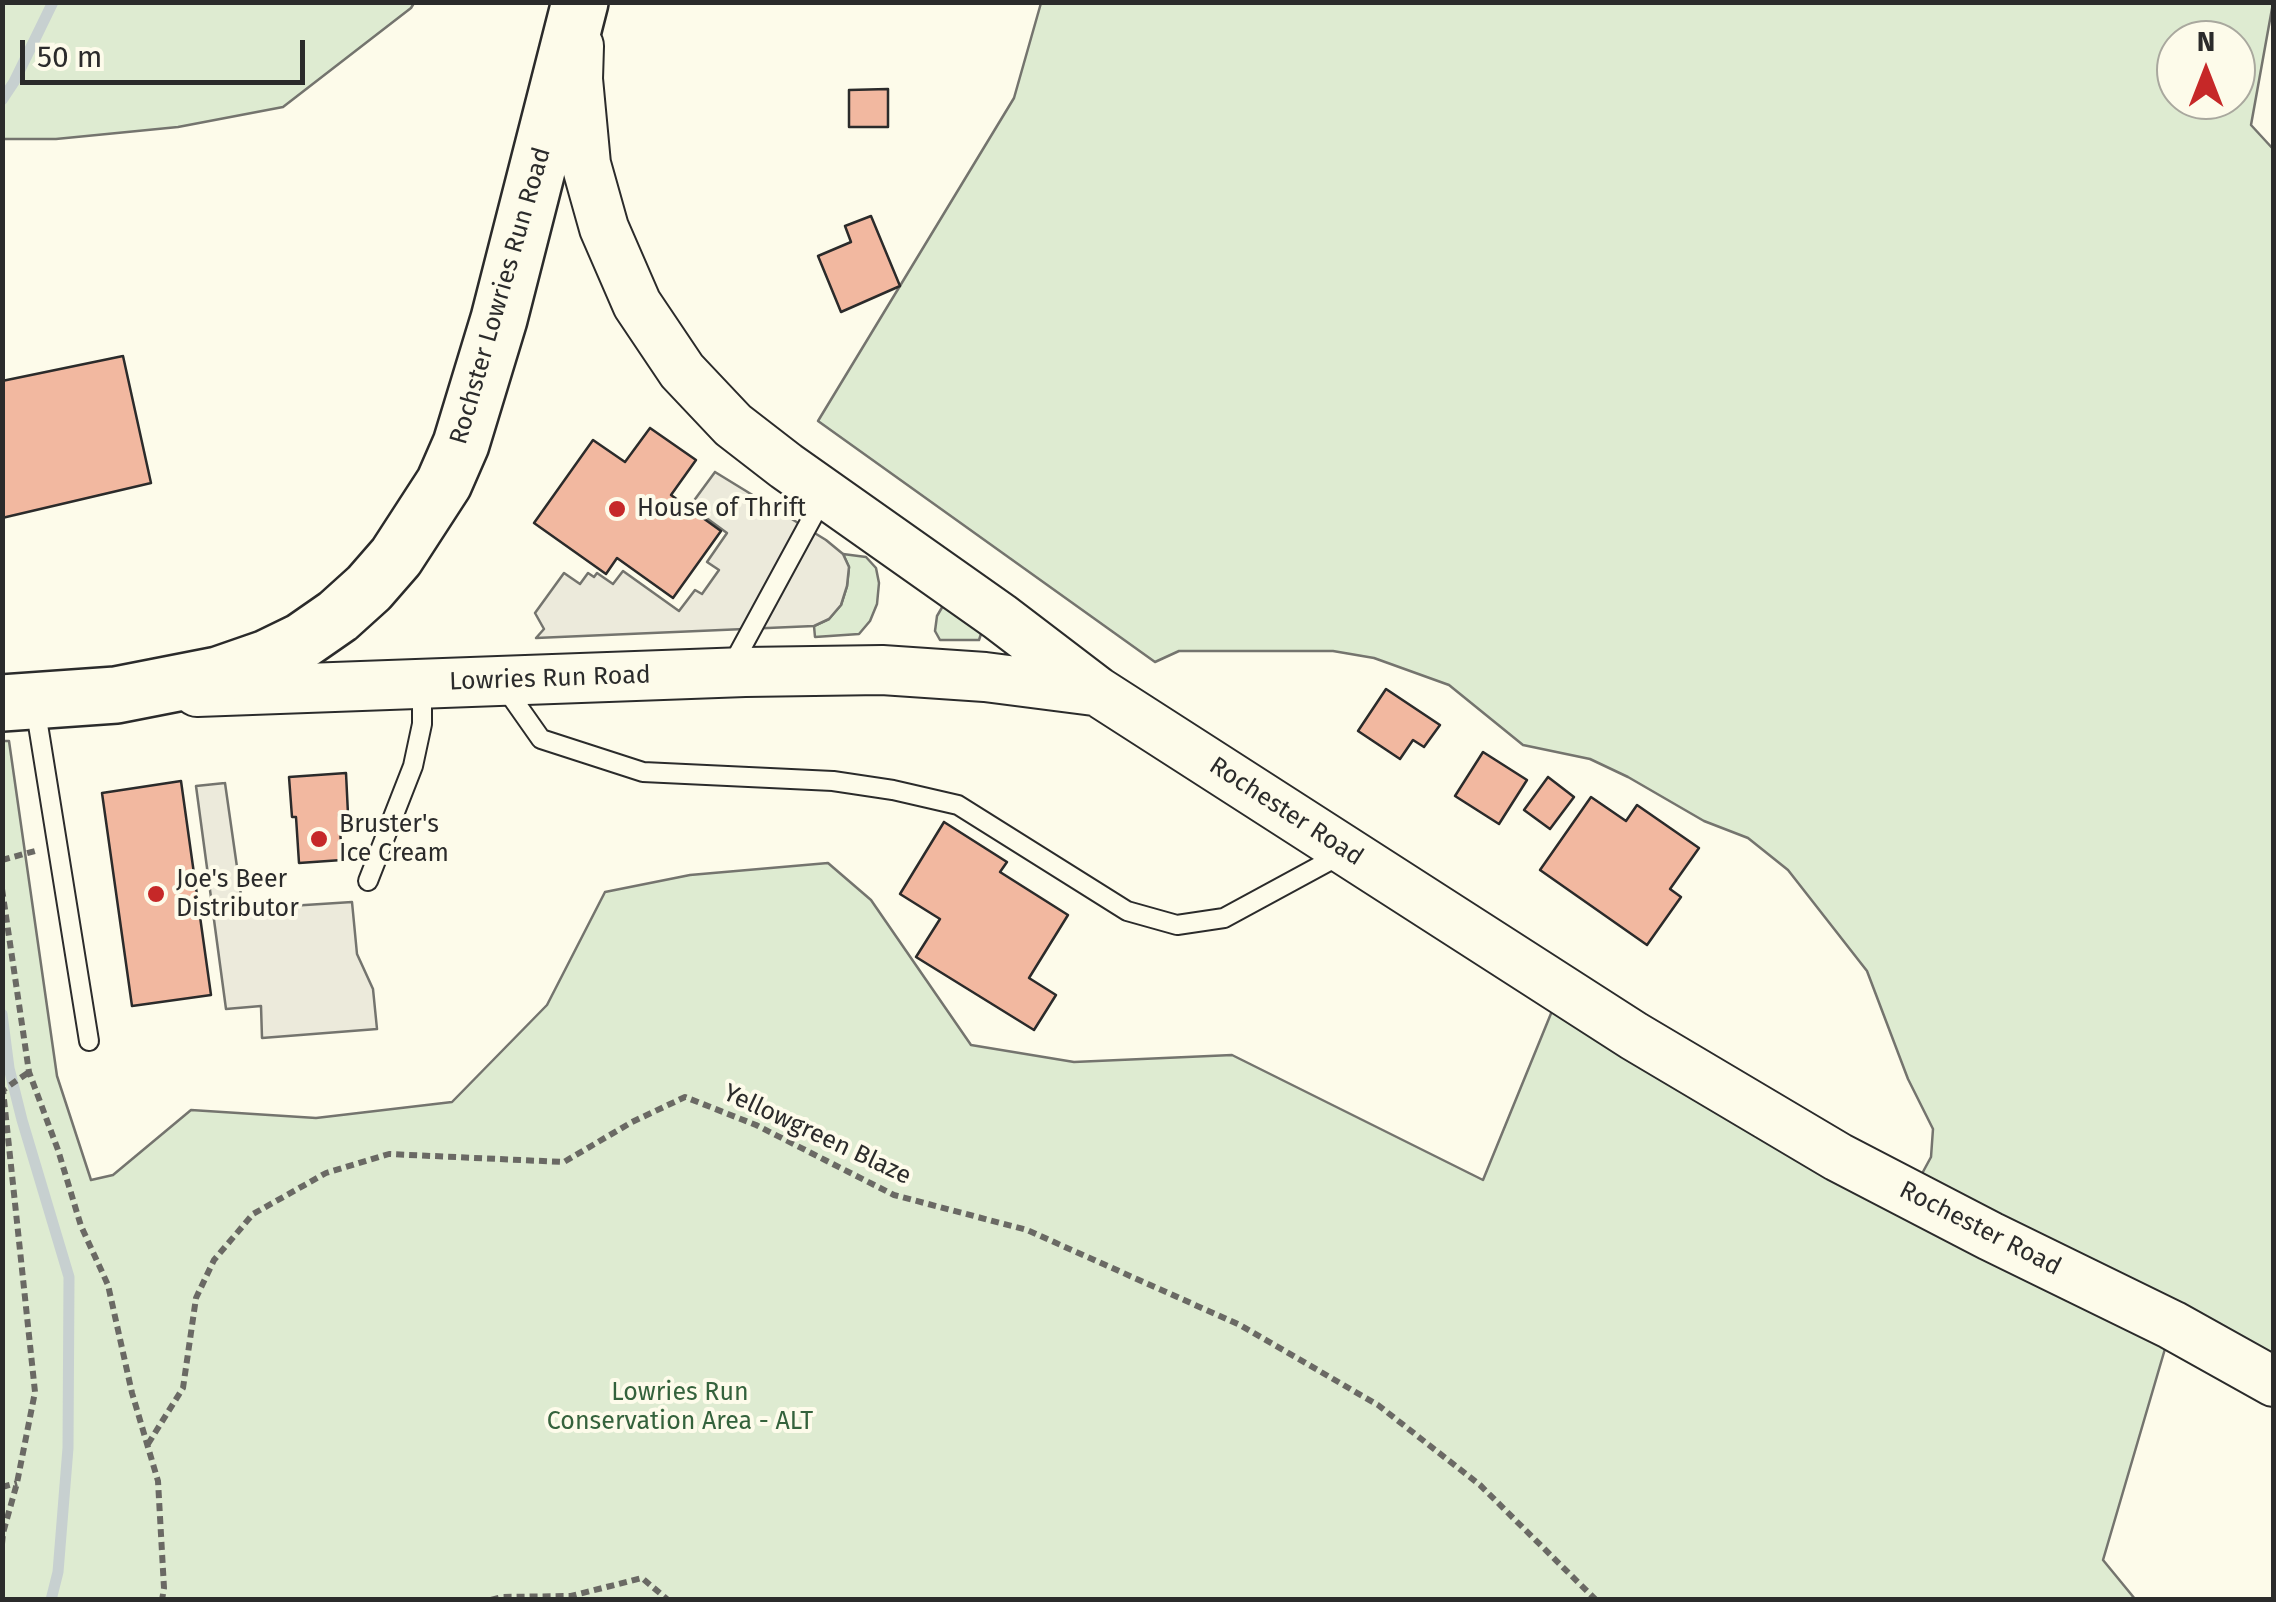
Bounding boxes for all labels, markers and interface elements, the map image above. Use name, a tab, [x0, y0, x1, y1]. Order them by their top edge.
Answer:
scale bar	[25, 20, 310, 82]
north arrow	[2156, 20, 2256, 120]
text: N	[2197, 25, 2215, 58]
text: 50 m	[37, 39, 102, 75]
street label: Rochster Lowries Run Road	[444, 144, 558, 448]
place label: House of Thrift	[637, 494, 806, 524]
marker: House of Thrift	[606, 498, 628, 520]
street label: Lowries Run Road	[449, 660, 651, 698]
street label: Rochester Road	[1203, 751, 1369, 873]
place label: Bruster's Ice Cream	[339, 810, 449, 869]
marker: Bruster's Ice Cream	[308, 828, 330, 850]
place label: Joe's Beer Distributor	[176, 865, 299, 924]
marker: Joe's Beer Distributor	[145, 883, 167, 905]
street label: Yellowgreen Blaze	[718, 1078, 916, 1192]
street label: Rochester Road	[1894, 1175, 2066, 1283]
park label: Lowries Run Conservation Area - ALT	[547, 1378, 813, 1437]

